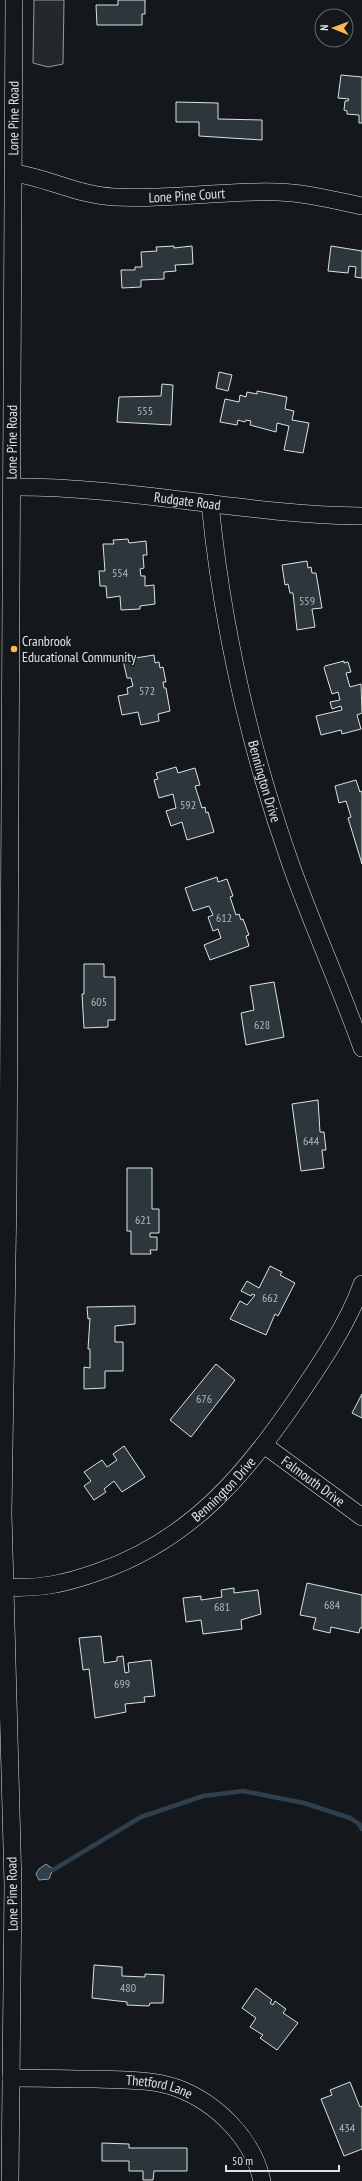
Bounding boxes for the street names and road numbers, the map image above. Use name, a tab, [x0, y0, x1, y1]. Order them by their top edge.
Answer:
street label: Lone Pine Road	[4, 81, 23, 155]
street label: Lone Pine Court	[148, 184, 226, 206]
street label: Lone Pine Road	[3, 405, 21, 479]
street label: Rudgate Road	[153, 488, 222, 514]
street label: Bennington Drive	[244, 738, 285, 825]
street label: Falmouth Drive	[278, 1452, 349, 1511]
street label: Bennington Drive	[188, 1453, 260, 1526]
street label: Lone Pine Road	[2, 1857, 22, 1931]
street label: Thetford Lane	[126, 2071, 196, 2103]

